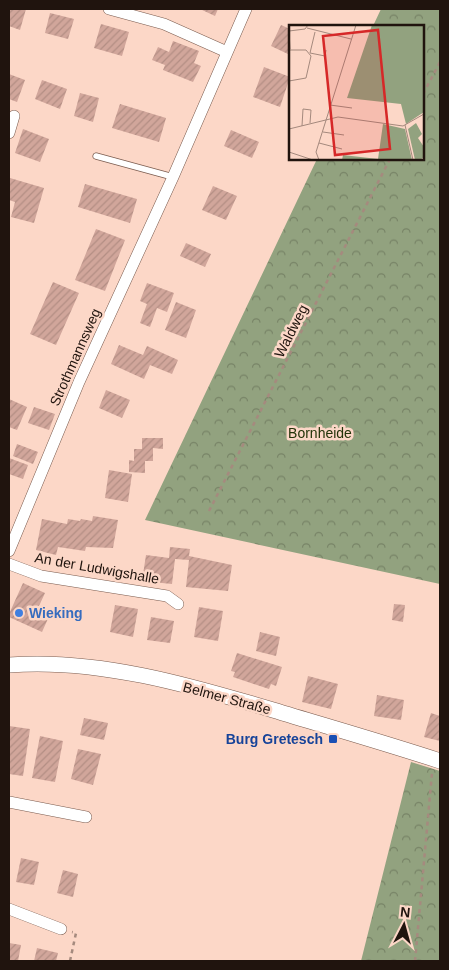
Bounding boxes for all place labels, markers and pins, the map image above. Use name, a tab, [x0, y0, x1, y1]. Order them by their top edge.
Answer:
place label: Wieking	[29, 605, 83, 621]
marker: Wieking	[13, 607, 25, 619]
place label: Burg Gretesch	[226, 731, 323, 747]
marker: Burg Gretesch	[327, 733, 339, 745]

